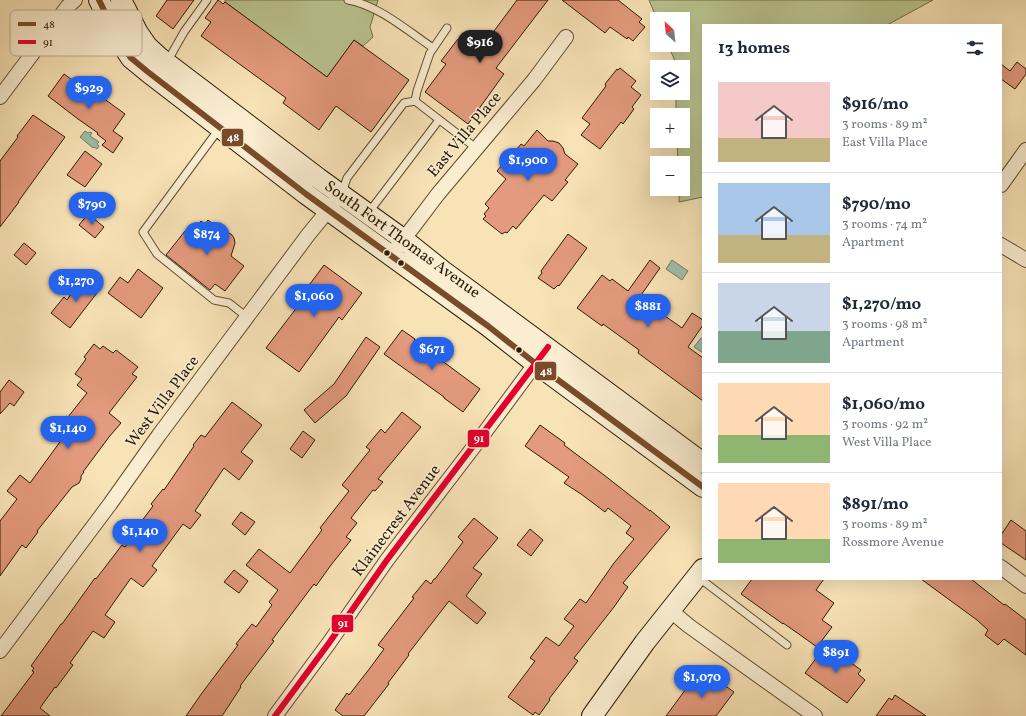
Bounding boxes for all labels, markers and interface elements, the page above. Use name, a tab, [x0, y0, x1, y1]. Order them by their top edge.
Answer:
legend	[10, 10, 142, 56]
north arrow	[650, 12, 690, 52]
map controls	[650, 12, 690, 196]
text: 48	[43, 18, 55, 33]
pin: $916	[456, 30, 504, 64]
text: $916	[467, 34, 493, 52]
text: 91	[43, 36, 53, 51]
text: 13 homes	[718, 37, 790, 60]
icon: filters	[964, 37, 986, 59]
button: layers	[650, 60, 690, 100]
pin: $929	[65, 76, 113, 110]
text: $929	[75, 80, 103, 98]
street label: East Villa Place	[423, 88, 507, 182]
text: $916/mo	[842, 93, 908, 116]
icon: home	[750, 98, 798, 146]
button: +	[650, 108, 690, 148]
text: 3 rooms · 89 m²	[842, 116, 928, 134]
line badge: 48	[221, 128, 244, 147]
text: 48	[227, 131, 239, 146]
text: East Villa Place	[842, 134, 928, 152]
pin: $1,900	[495, 148, 561, 182]
text: $1,900	[508, 152, 548, 170]
button: −	[650, 156, 690, 196]
street label: South Fort Thomas Avenue	[319, 176, 485, 304]
pin: $790	[68, 192, 116, 226]
text: $790/mo	[842, 193, 911, 216]
text: $790	[78, 196, 106, 214]
icon: home	[750, 199, 798, 247]
text: 3 rooms · 74 m²	[842, 216, 927, 234]
pin: $874	[183, 222, 231, 256]
text: $874	[193, 226, 221, 244]
text: Apartment	[842, 234, 905, 252]
unlabelled marker	[382, 248, 392, 258]
unlabelled marker	[396, 258, 406, 268]
pin: $1,270	[43, 269, 109, 303]
text: $1,270	[58, 273, 94, 291]
pin: $1,060	[281, 284, 347, 318]
text: $1,060	[294, 288, 334, 306]
text: $1,270/mo	[842, 293, 921, 316]
pin: $881	[624, 294, 672, 328]
text: $881	[635, 298, 661, 316]
icon: home	[750, 299, 798, 347]
text: 3 rooms · 98 m²	[842, 316, 928, 334]
text: Apartment	[842, 334, 905, 352]
pin: $671	[408, 337, 456, 371]
text: $671	[419, 341, 445, 359]
unlabelled marker	[514, 345, 524, 355]
street label: West Villa Place	[121, 351, 205, 453]
line badge: 48	[534, 361, 557, 381]
text: 48	[540, 365, 552, 380]
text: $1,060/mo	[842, 393, 925, 416]
icon: home	[750, 399, 798, 447]
pin: $1,140	[35, 416, 101, 450]
text: 3 rooms · 92 m²	[842, 416, 928, 434]
text: $1,140	[49, 420, 87, 438]
line badge: 91	[467, 429, 490, 448]
text: 91	[474, 432, 484, 447]
text: West Villa Place	[842, 434, 931, 452]
street label: Klainecrest Avenue	[348, 460, 446, 582]
text: $891/mo	[842, 493, 908, 516]
icon: home	[750, 499, 798, 547]
text: 3 rooms · 89 m²	[842, 516, 928, 534]
pin: $1,140	[107, 519, 173, 553]
text: $1,140	[121, 523, 159, 541]
text: Rossmore Avenue	[842, 534, 944, 552]
line badge: 91	[331, 614, 354, 633]
text: 91	[338, 617, 348, 632]
pin: $891	[812, 640, 860, 674]
text: $891	[823, 644, 849, 662]
pin: $1,070	[669, 665, 735, 699]
text: $1,070	[683, 669, 721, 687]

